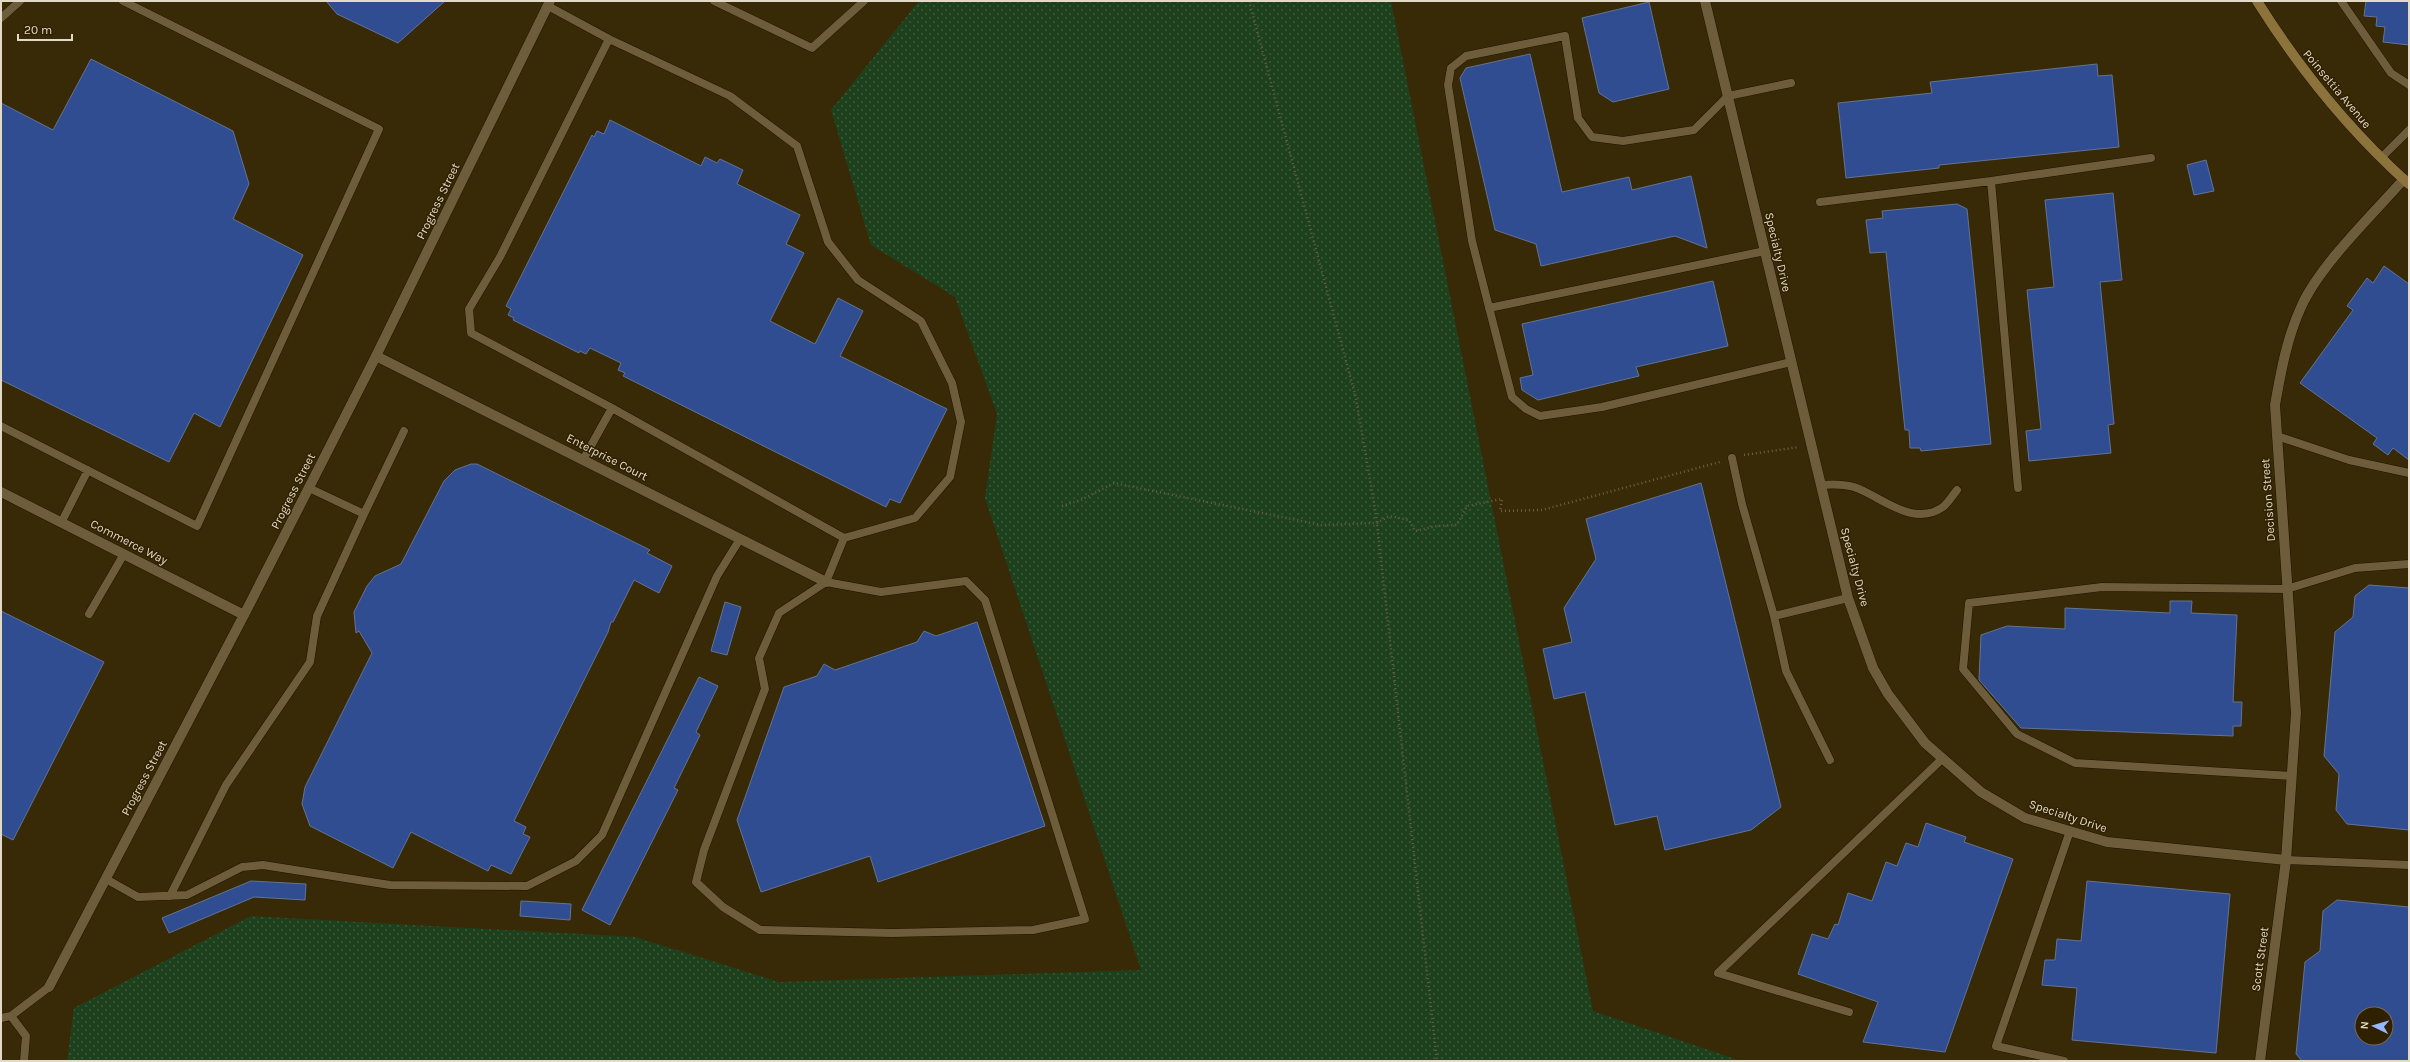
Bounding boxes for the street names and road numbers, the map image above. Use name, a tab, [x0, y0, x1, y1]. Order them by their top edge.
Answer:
street label: Poinsettia Avenue	[2300, 47, 2374, 131]
street label: Progress Street	[413, 160, 463, 241]
street label: Specialty Drive	[1762, 211, 1794, 293]
street label: Enterprise Court	[564, 430, 650, 484]
street label: Progress Street	[268, 450, 318, 531]
street label: Decision Street	[2258, 457, 2278, 542]
street label: Commerce Way	[88, 517, 170, 568]
street label: Specialty Drive	[1838, 526, 1872, 608]
street label: Progress Street	[118, 738, 170, 818]
street label: Specialty Drive	[2027, 797, 2109, 835]
street label: Scott Street	[2249, 925, 2272, 992]

